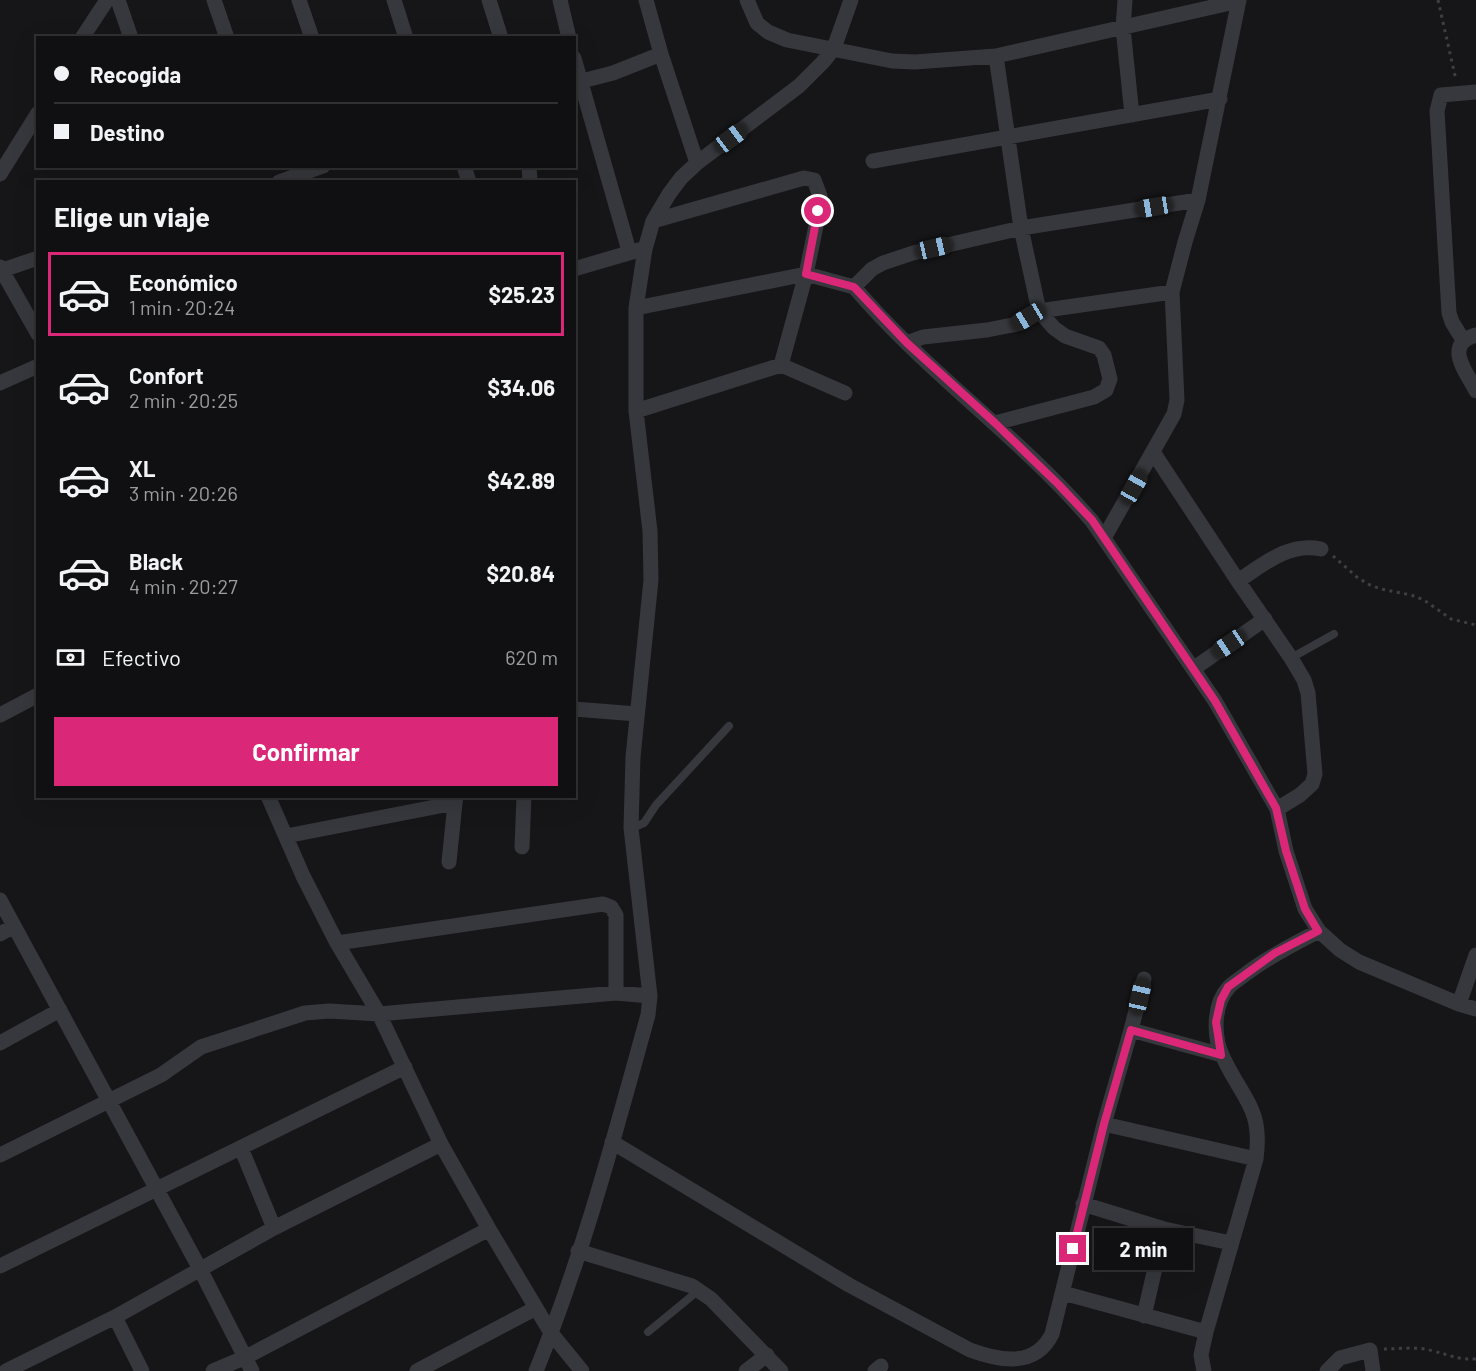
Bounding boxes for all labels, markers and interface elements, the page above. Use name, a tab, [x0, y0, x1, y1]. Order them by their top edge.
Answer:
text: Recogida	[90, 61, 181, 87]
text: Destino	[90, 119, 165, 145]
car	[711, 120, 751, 156]
car	[1135, 195, 1173, 219]
route start	[804, 197, 831, 224]
text: Elige un viaje	[54, 200, 210, 232]
car	[914, 235, 954, 261]
icon: car	[57, 267, 111, 321]
text: Económico	[129, 269, 238, 295]
text: $25.23	[488, 281, 555, 307]
text: 1 min · 20:24	[129, 295, 235, 319]
car	[1008, 300, 1048, 334]
icon: car	[57, 360, 111, 414]
text: Confort	[129, 362, 204, 388]
text: $34.06	[488, 374, 555, 400]
text: 2 min · 20:25	[129, 388, 238, 412]
icon: car	[57, 453, 111, 507]
text: XL	[129, 455, 155, 481]
text: $42.89	[487, 467, 555, 493]
car	[1117, 467, 1151, 507]
text: 3 min · 20:26	[129, 481, 238, 505]
icon: car	[57, 546, 111, 600]
text: Black	[129, 548, 183, 574]
text: $20.84	[486, 560, 555, 586]
text: 4 min · 20:27	[129, 574, 238, 598]
car	[1209, 626, 1249, 662]
icon: cash	[54, 641, 87, 674]
text: Efectivo	[102, 644, 181, 670]
text: 620 m	[505, 645, 558, 669]
button: Confirmar	[54, 717, 558, 786]
car	[1127, 976, 1153, 1016]
callout: 2 min	[1094, 1228, 1193, 1270]
route end	[1059, 1235, 1086, 1262]
text: 2 min	[1120, 1237, 1167, 1261]

